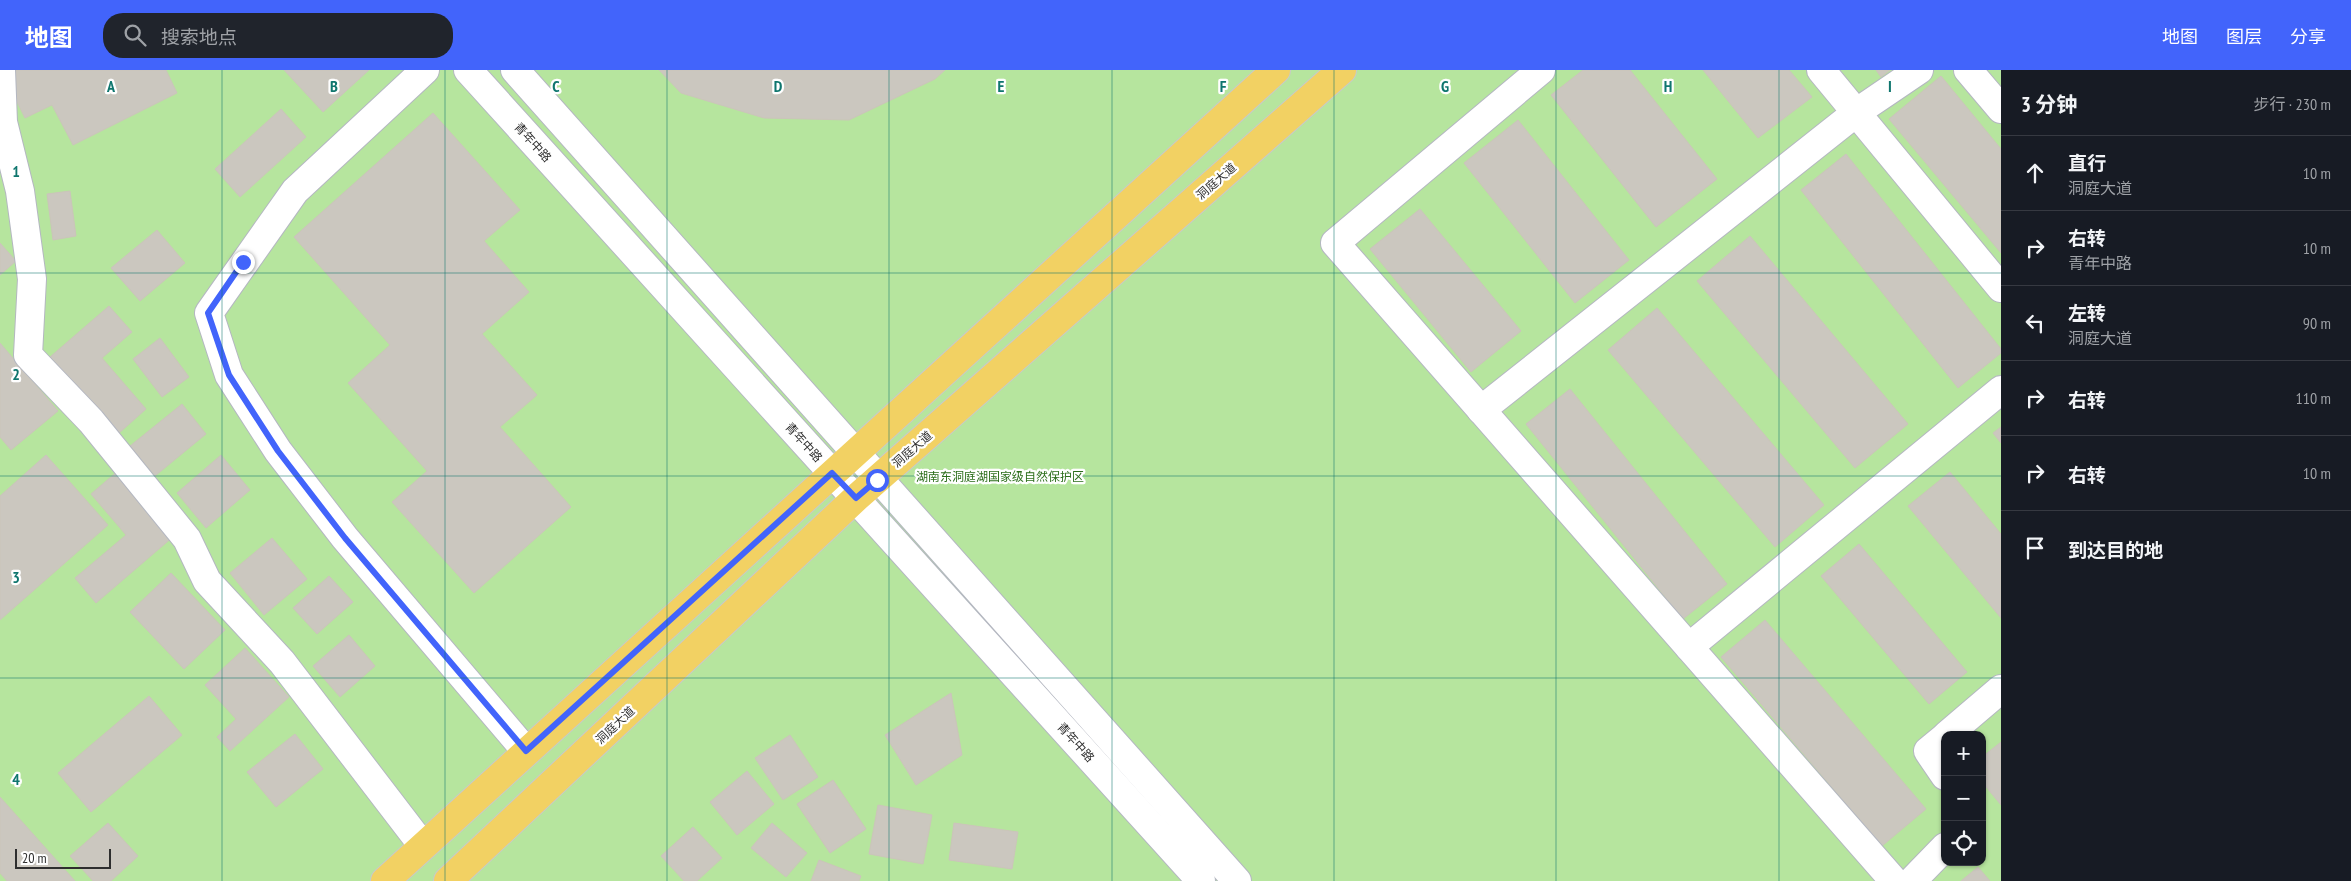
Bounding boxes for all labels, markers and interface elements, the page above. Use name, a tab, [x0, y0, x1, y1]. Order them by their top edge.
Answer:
search box	[103, 13, 453, 58]
icon: search	[121, 21, 149, 49]
text: 地图	[25, 22, 73, 53]
text: 搜索地点	[161, 25, 237, 49]
text: 地图	[2162, 25, 2198, 48]
text: 图层	[2226, 25, 2262, 48]
text: 分享	[2290, 25, 2326, 48]
text: A	[106, 76, 116, 96]
text: B	[330, 76, 338, 96]
text: C	[552, 76, 560, 96]
text: D	[774, 76, 783, 96]
text: E	[998, 76, 1005, 96]
text: F	[1220, 76, 1227, 96]
text: G	[1441, 76, 1449, 96]
text: H	[1664, 76, 1672, 96]
text: I	[1888, 76, 1892, 96]
text: 3 分钟	[2021, 91, 2077, 118]
text: 步行 · 230 m	[2253, 94, 2331, 114]
street label: 青年中路	[511, 119, 555, 165]
text: 直行	[2068, 151, 2106, 175]
icon: ahead	[2021, 159, 2049, 187]
street label: 洞庭大道	[1193, 160, 1239, 202]
text: 1	[12, 161, 20, 181]
text: 10 m	[2303, 163, 2331, 183]
text: 洞庭大道	[2068, 178, 2132, 198]
text: 右转	[2068, 226, 2106, 250]
icon: right	[2021, 234, 2049, 262]
text: 10 m	[2303, 238, 2331, 258]
route end	[232, 251, 255, 274]
text: 青年中路	[2068, 253, 2132, 273]
text: 左转	[2068, 301, 2106, 325]
icon: left	[2021, 309, 2049, 337]
text: 90 m	[2303, 313, 2331, 333]
text: 洞庭大道	[2068, 328, 2132, 348]
text: 2	[12, 364, 20, 384]
icon: right	[2021, 384, 2049, 412]
text: 右转	[2068, 388, 2106, 412]
text: 110 m	[2296, 388, 2331, 408]
street label: 青年中路	[782, 419, 826, 465]
street label: 洞庭大道	[889, 428, 935, 470]
icon: right	[2021, 459, 2049, 487]
text: 右转	[2068, 463, 2106, 487]
text: 10 m	[2303, 463, 2331, 483]
route start	[866, 469, 889, 492]
park label: 湖南东洞庭湖国家级自然保护区	[916, 469, 1084, 484]
icon: arrive	[2021, 534, 2049, 562]
text: 到达目的地	[2068, 538, 2163, 562]
text: 3	[12, 567, 20, 587]
street label: 洞庭大道	[592, 703, 638, 747]
street label: 青年中路	[1054, 719, 1098, 765]
map controls	[1941, 731, 1986, 866]
button: +	[1941, 731, 1986, 776]
text: 4	[12, 769, 20, 789]
button: −	[1941, 776, 1986, 821]
button: locate	[1941, 821, 1986, 866]
scale bar	[15, 846, 111, 869]
text: 20 m	[22, 849, 47, 867]

